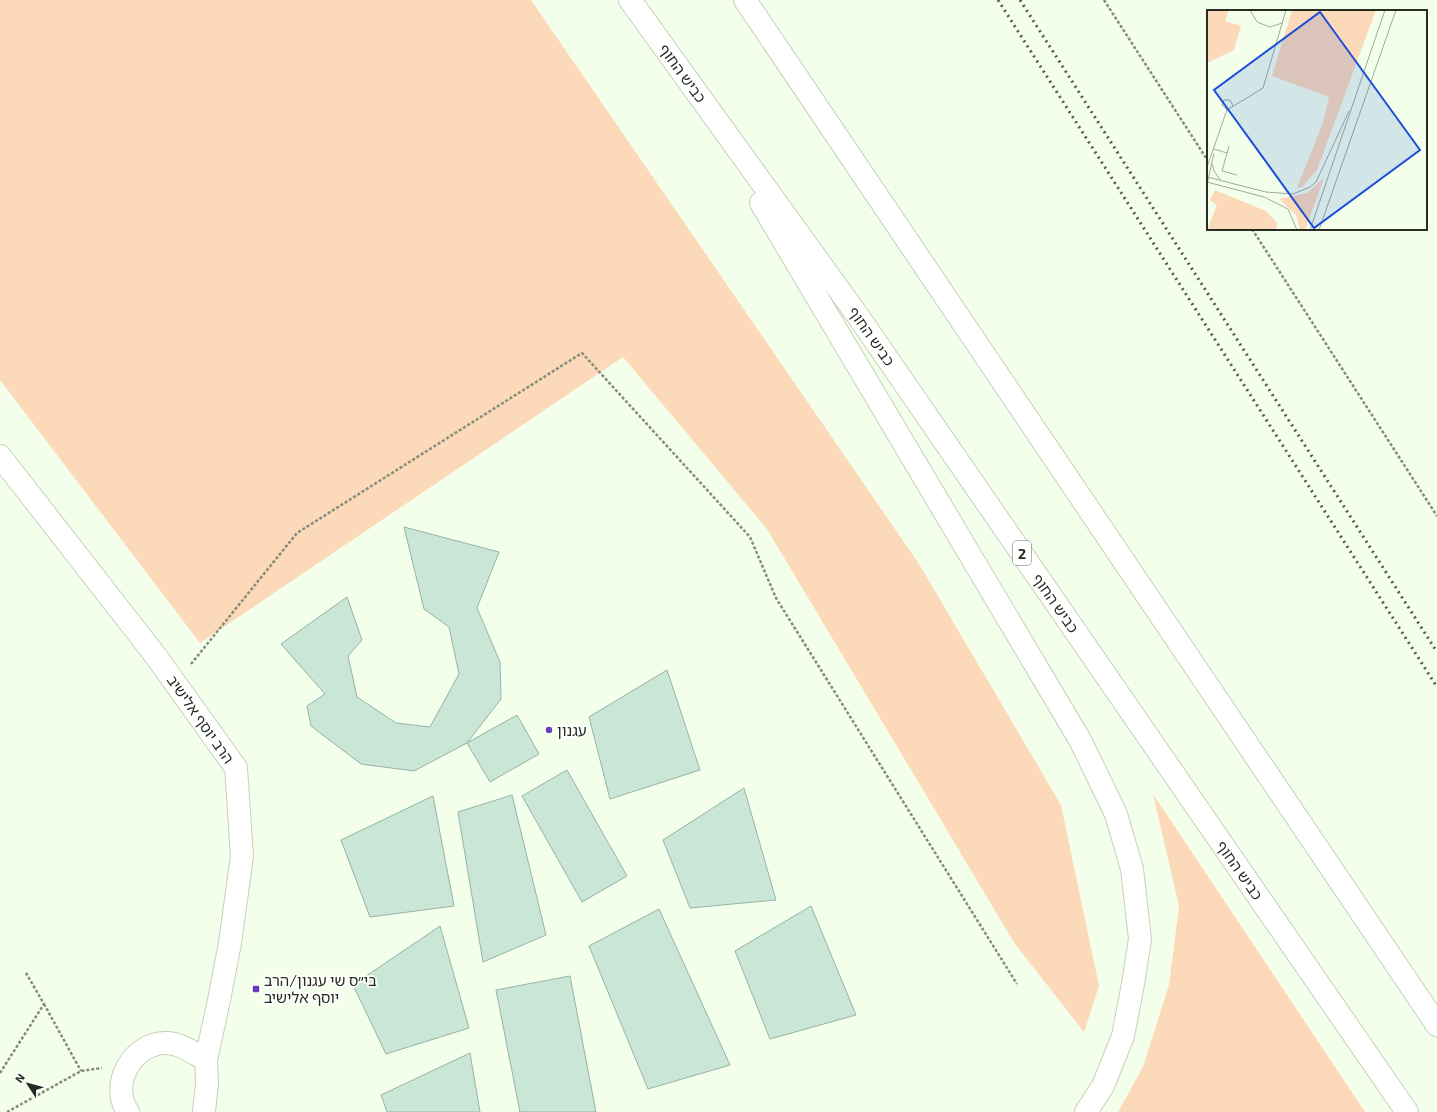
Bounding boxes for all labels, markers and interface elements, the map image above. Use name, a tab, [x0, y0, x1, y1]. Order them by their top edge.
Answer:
inset map	[1207, 10, 1427, 230]
street label: כביש החוף	[656, 40, 710, 106]
street label: כביש החוף	[845, 303, 899, 369]
road number: 2	[1013, 541, 1031, 565]
street label: כביש החוף	[1029, 570, 1083, 636]
street label: הרב יוסף אלישיב	[164, 671, 238, 767]
place label: עגנון	[557, 721, 587, 739]
marker: עגנון	[544, 725, 554, 735]
street label: כביש החוף	[1213, 837, 1267, 903]
place label: בי״ס שי עגנון/הרב יוסף אלישיב	[264, 971, 377, 1006]
marker: בי״ס שי עגנון/הרב יוסף אלישיב	[251, 984, 261, 994]
north arrow	[8, 1064, 48, 1104]
text: N	[12, 1071, 27, 1085]

